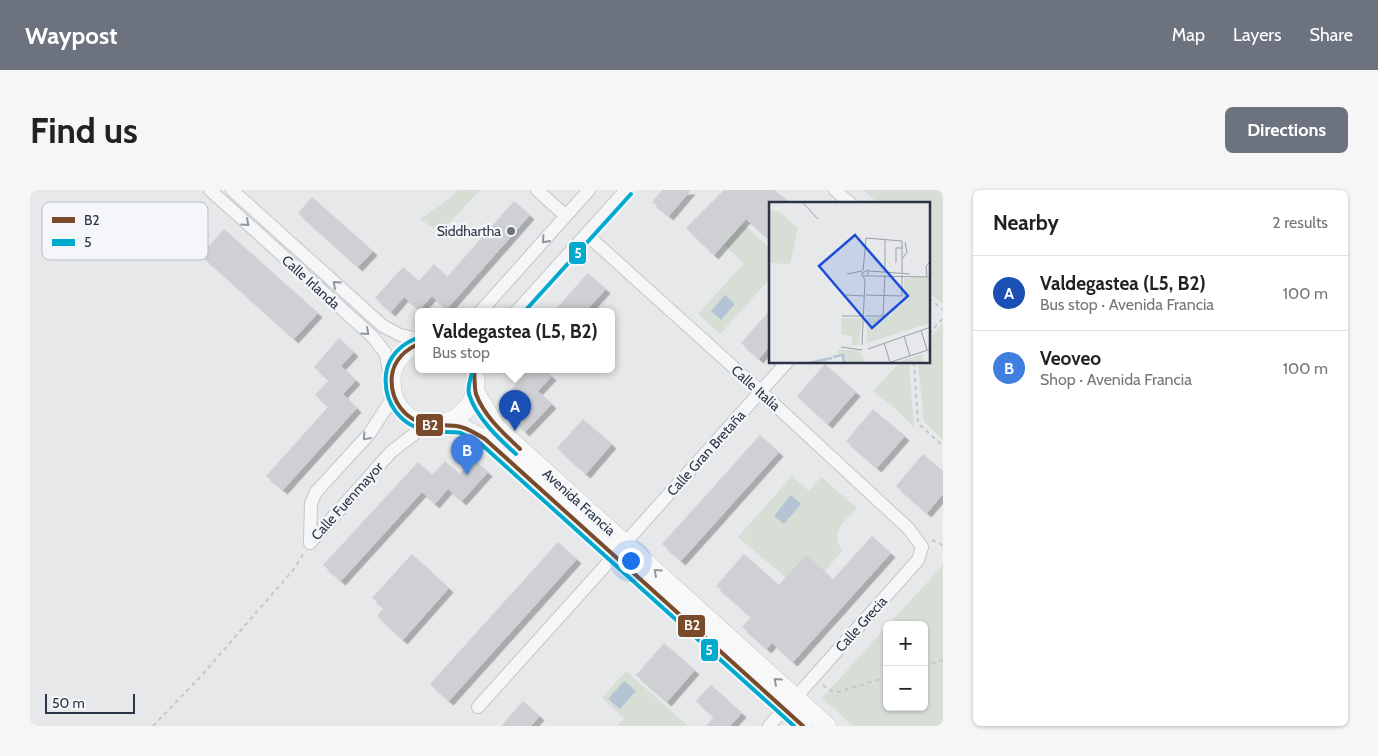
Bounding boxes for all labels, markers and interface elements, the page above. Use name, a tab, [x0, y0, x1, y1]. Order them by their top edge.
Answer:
text: Waypost	[25, 21, 117, 50]
text: Map	[1172, 24, 1205, 46]
text: Layers	[1233, 24, 1282, 46]
text: Share	[1310, 24, 1353, 46]
button: Directions	[1225, 107, 1348, 153]
text: Find us	[30, 109, 138, 152]
legend	[42, 202, 208, 260]
inset map	[769, 202, 931, 364]
text: Nearby	[993, 210, 1059, 235]
text: B2	[84, 211, 100, 229]
text: 2 results	[1272, 213, 1328, 232]
one-way arrow	[240, 217, 249, 226]
place label: Siddhartha	[437, 222, 501, 240]
marker: Siddhartha	[505, 225, 517, 237]
text: 5	[84, 233, 92, 251]
one-way arrow	[542, 234, 551, 243]
line badge: 5	[568, 241, 587, 265]
text: 5	[574, 244, 582, 262]
street label: Calle Irlanda	[278, 251, 344, 313]
text: Valdegastea (L5, B2)	[1040, 272, 1206, 295]
one-way arrow	[333, 280, 342, 289]
text: A	[1004, 284, 1014, 303]
text: 100 m	[1283, 284, 1328, 303]
text: Bus stop · Avenida Francia	[1040, 295, 1214, 314]
popup	[415, 308, 615, 373]
text: Valdegastea (L5, B2)	[432, 320, 598, 343]
one-way arrow	[361, 326, 370, 335]
text: Bus stop	[432, 343, 490, 362]
text: Veoveo	[1040, 347, 1101, 370]
text: B	[1004, 359, 1014, 378]
text: 100 m	[1283, 359, 1328, 378]
street label: Calle Italia	[728, 361, 785, 415]
text: Shop · Avenida Francia	[1040, 370, 1192, 389]
pin: A	[499, 390, 531, 431]
street label: Calle Gran Bretaña	[663, 406, 749, 500]
line badge: B2	[415, 413, 444, 437]
text: B2	[422, 416, 438, 434]
one-way arrow	[363, 431, 372, 440]
pin: B	[451, 434, 483, 475]
street label: Calle Fuenmayor	[307, 458, 387, 544]
street label: Avenida Francia	[539, 464, 619, 540]
your location	[618, 548, 644, 574]
one-way arrow	[653, 569, 662, 578]
street label: Calle Grecia	[831, 592, 891, 656]
line badge: B2	[677, 614, 706, 638]
text: B2	[684, 616, 700, 634]
map controls	[883, 621, 928, 711]
button: +	[883, 621, 928, 666]
line badge: 5	[700, 638, 719, 662]
text: 5	[705, 641, 713, 659]
button: −	[883, 666, 928, 711]
one-way arrow	[774, 678, 783, 687]
scale bar	[45, 691, 135, 714]
text: 50 m	[52, 694, 85, 712]

